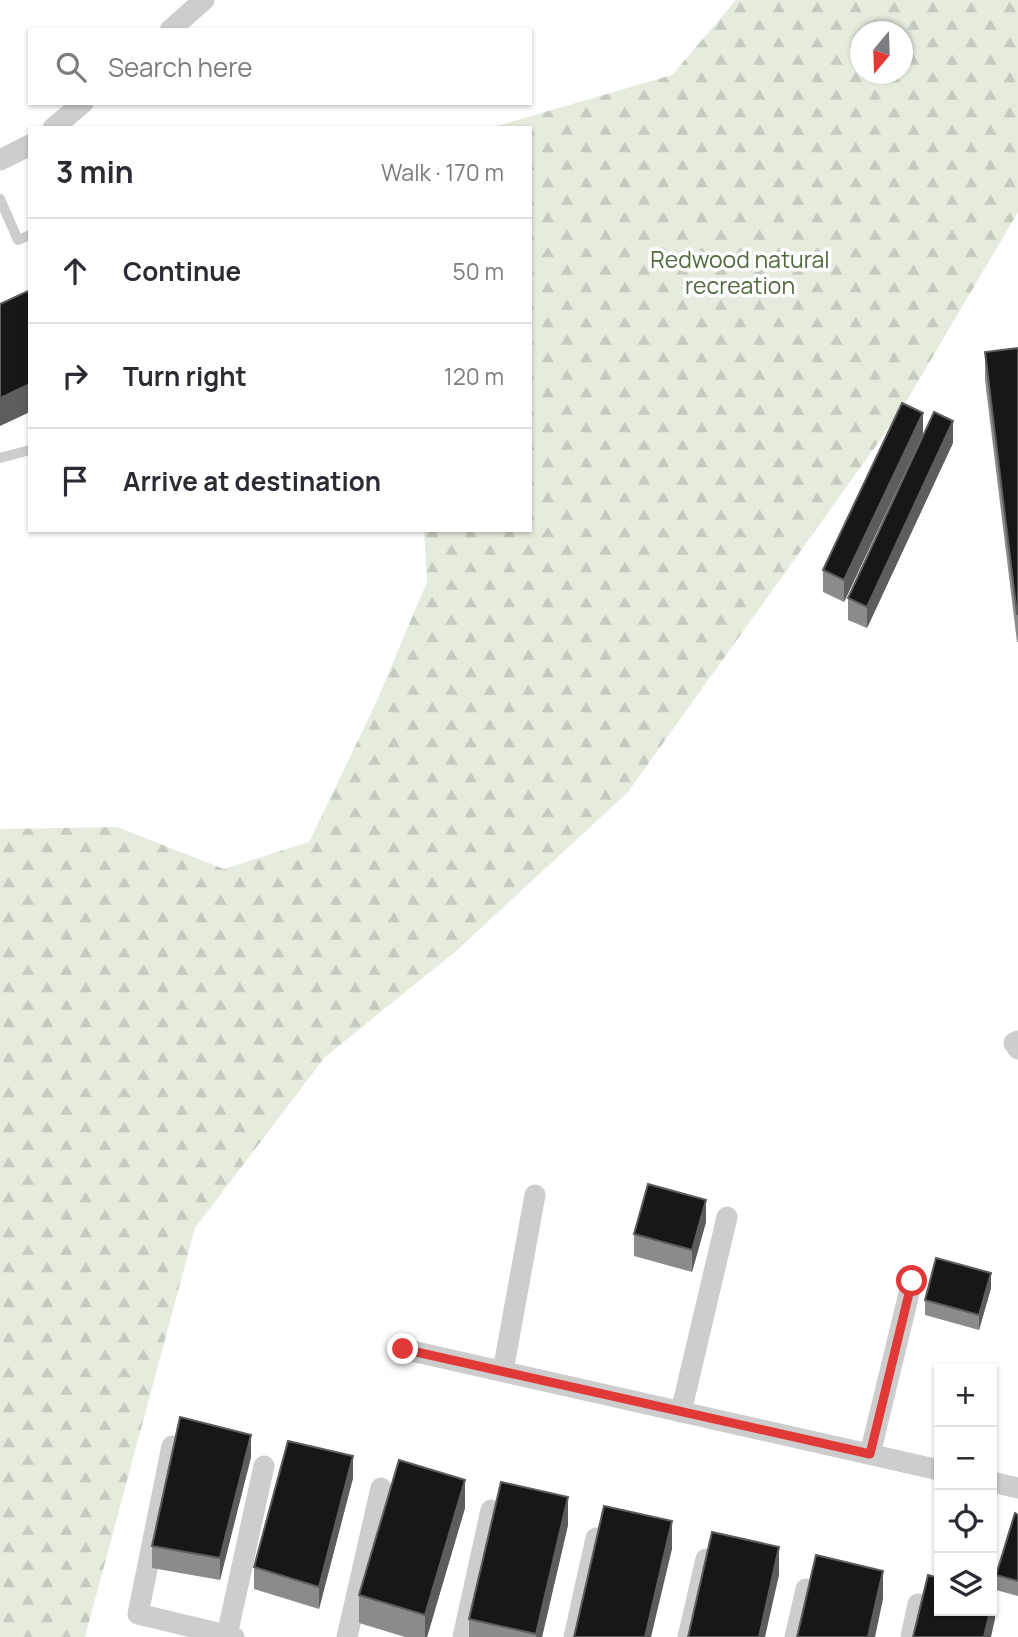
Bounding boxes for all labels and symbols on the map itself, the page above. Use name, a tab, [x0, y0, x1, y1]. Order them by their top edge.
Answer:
north arrow	[850, 21, 913, 84]
park label: Redwood natural recreation	[650, 243, 830, 301]
route start	[896, 1265, 927, 1296]
route end	[387, 1333, 418, 1364]

